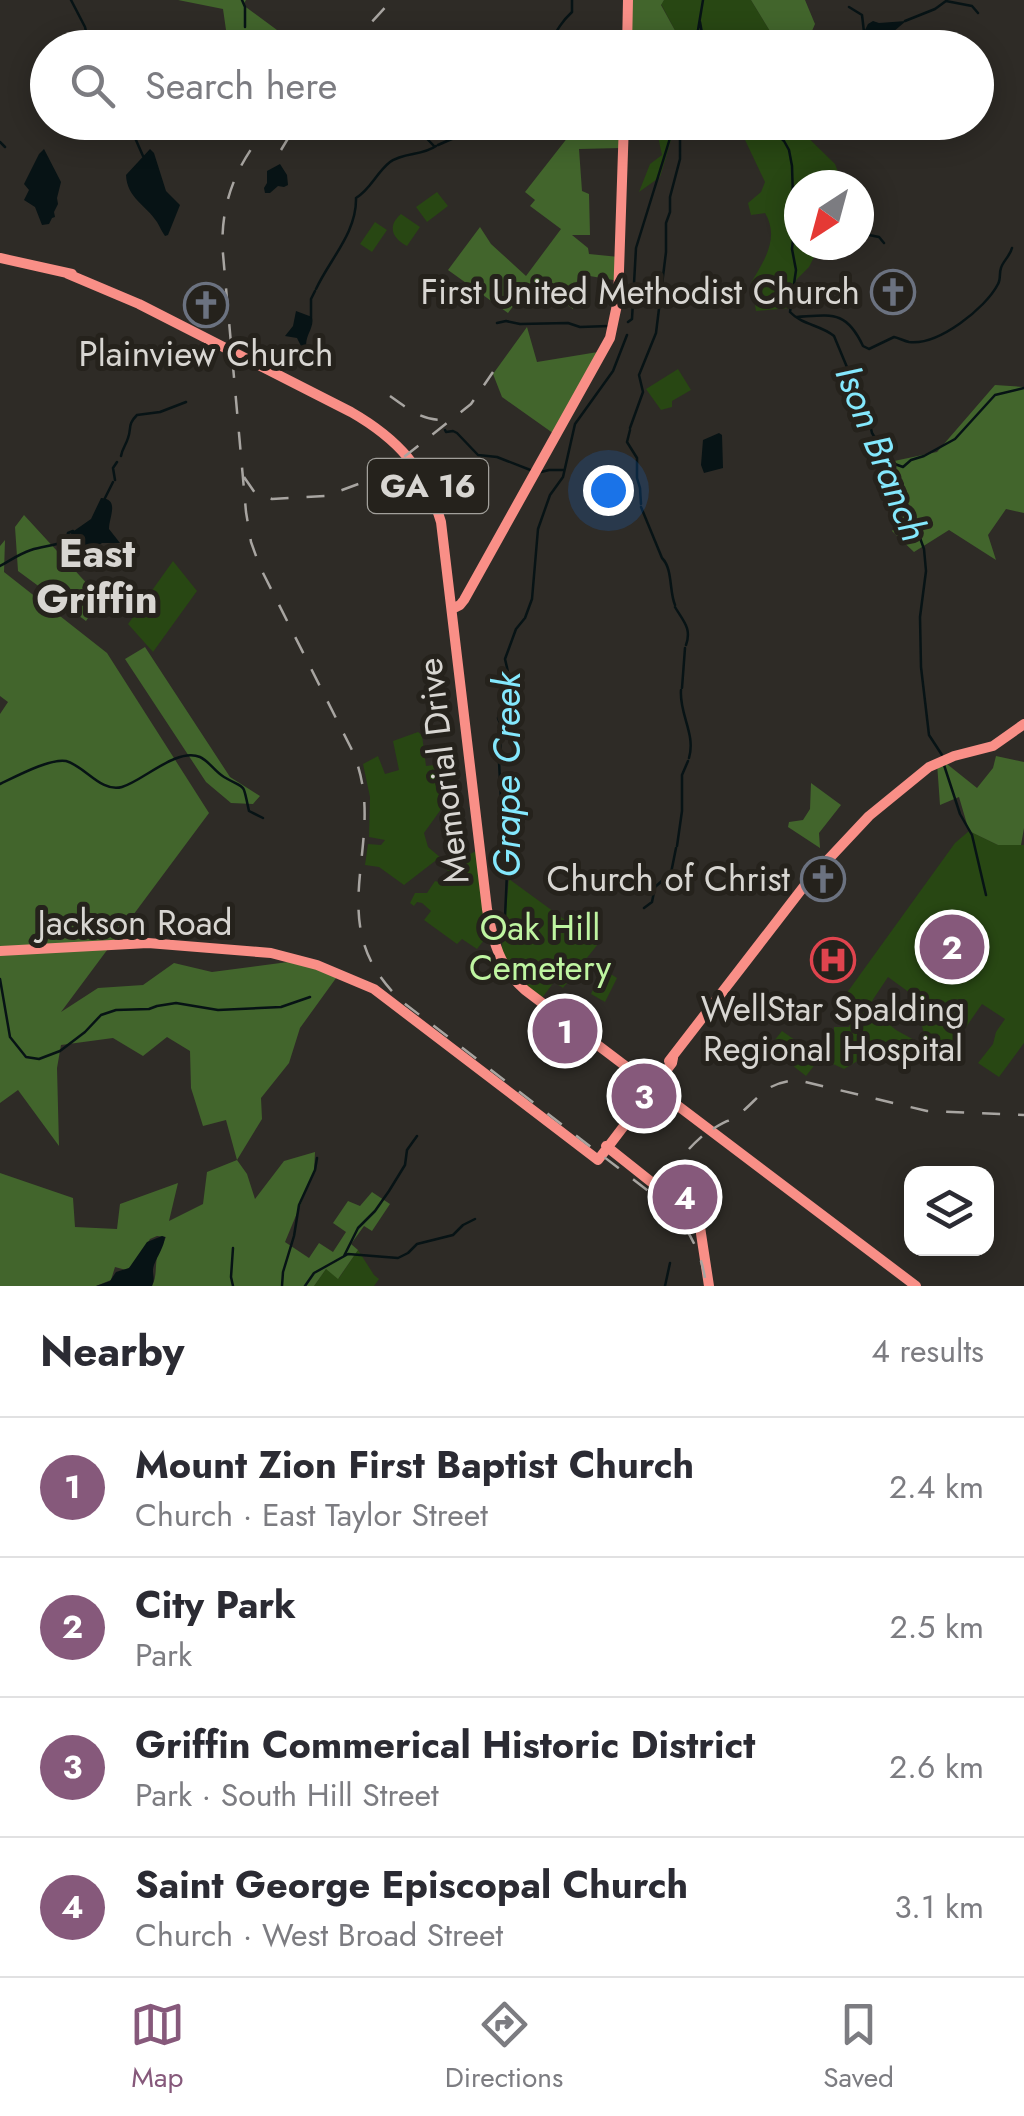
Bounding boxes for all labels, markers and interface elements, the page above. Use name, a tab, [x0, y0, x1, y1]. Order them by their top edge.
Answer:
search box	[30, 30, 994, 140]
icon: search	[65, 58, 120, 113]
text: Search here	[145, 58, 337, 113]
north arrow	[784, 170, 874, 260]
place label: First United Methodist Church	[421, 267, 860, 317]
church icon: First United Methodist Church	[870, 269, 916, 315]
church icon: Plainview Church	[183, 282, 229, 328]
place label: Plainview Church	[79, 329, 333, 379]
water label: Ison Branch	[822, 357, 942, 549]
road number: GA 16	[368, 459, 488, 513]
your location	[583, 465, 634, 516]
district label: East Griffin	[36, 524, 158, 628]
street label: Memorial Drive	[404, 655, 482, 887]
water label: Grape Creek	[479, 671, 534, 878]
place label: Church of Christ	[547, 854, 791, 904]
church icon: Church of Christ	[800, 856, 846, 902]
street label: Jackson Road	[34, 898, 232, 948]
park label: Oak Hill Cemetery	[469, 903, 612, 993]
pin: 2	[920, 910, 984, 984]
hospital icon: WellStar Spalding Regional Hospital	[810, 937, 856, 983]
place label: WellStar Spalding Regional Hospital	[701, 984, 965, 1074]
pin: 1	[532, 994, 598, 1068]
pin: 3	[612, 1058, 676, 1134]
pin: 4	[652, 1160, 718, 1234]
map controls	[904, 1166, 994, 1256]
button: layers	[904, 1166, 994, 1256]
text: Nearby	[40, 1321, 184, 1382]
text: 4 results	[871, 1328, 984, 1374]
text: Mount Zion First Baptist Church	[135, 1437, 694, 1492]
text: 1	[64, 1464, 81, 1510]
text: 2.4 km	[889, 1464, 984, 1510]
text: Church · East Taylor Street	[135, 1492, 488, 1538]
text: City Park	[135, 1577, 296, 1632]
text: 2	[62, 1604, 83, 1650]
text: 2.5 km	[890, 1604, 984, 1650]
text: Park	[135, 1632, 192, 1678]
text: Griffin Commerical Historic District	[135, 1717, 755, 1772]
text: 3	[63, 1744, 82, 1790]
text: 2.6 km	[889, 1744, 984, 1790]
text: Park · South Hill Street	[135, 1772, 439, 1818]
text: Saint George Episcopal Church	[135, 1857, 688, 1912]
text: 4	[61, 1884, 84, 1930]
text: 3.1 km	[894, 1884, 984, 1930]
text: Church · West Broad Street	[135, 1912, 503, 1958]
tab: Map	[130, 1997, 185, 2098]
tab: Directions	[445, 1997, 563, 2098]
tab: Saved	[823, 1997, 894, 2098]

